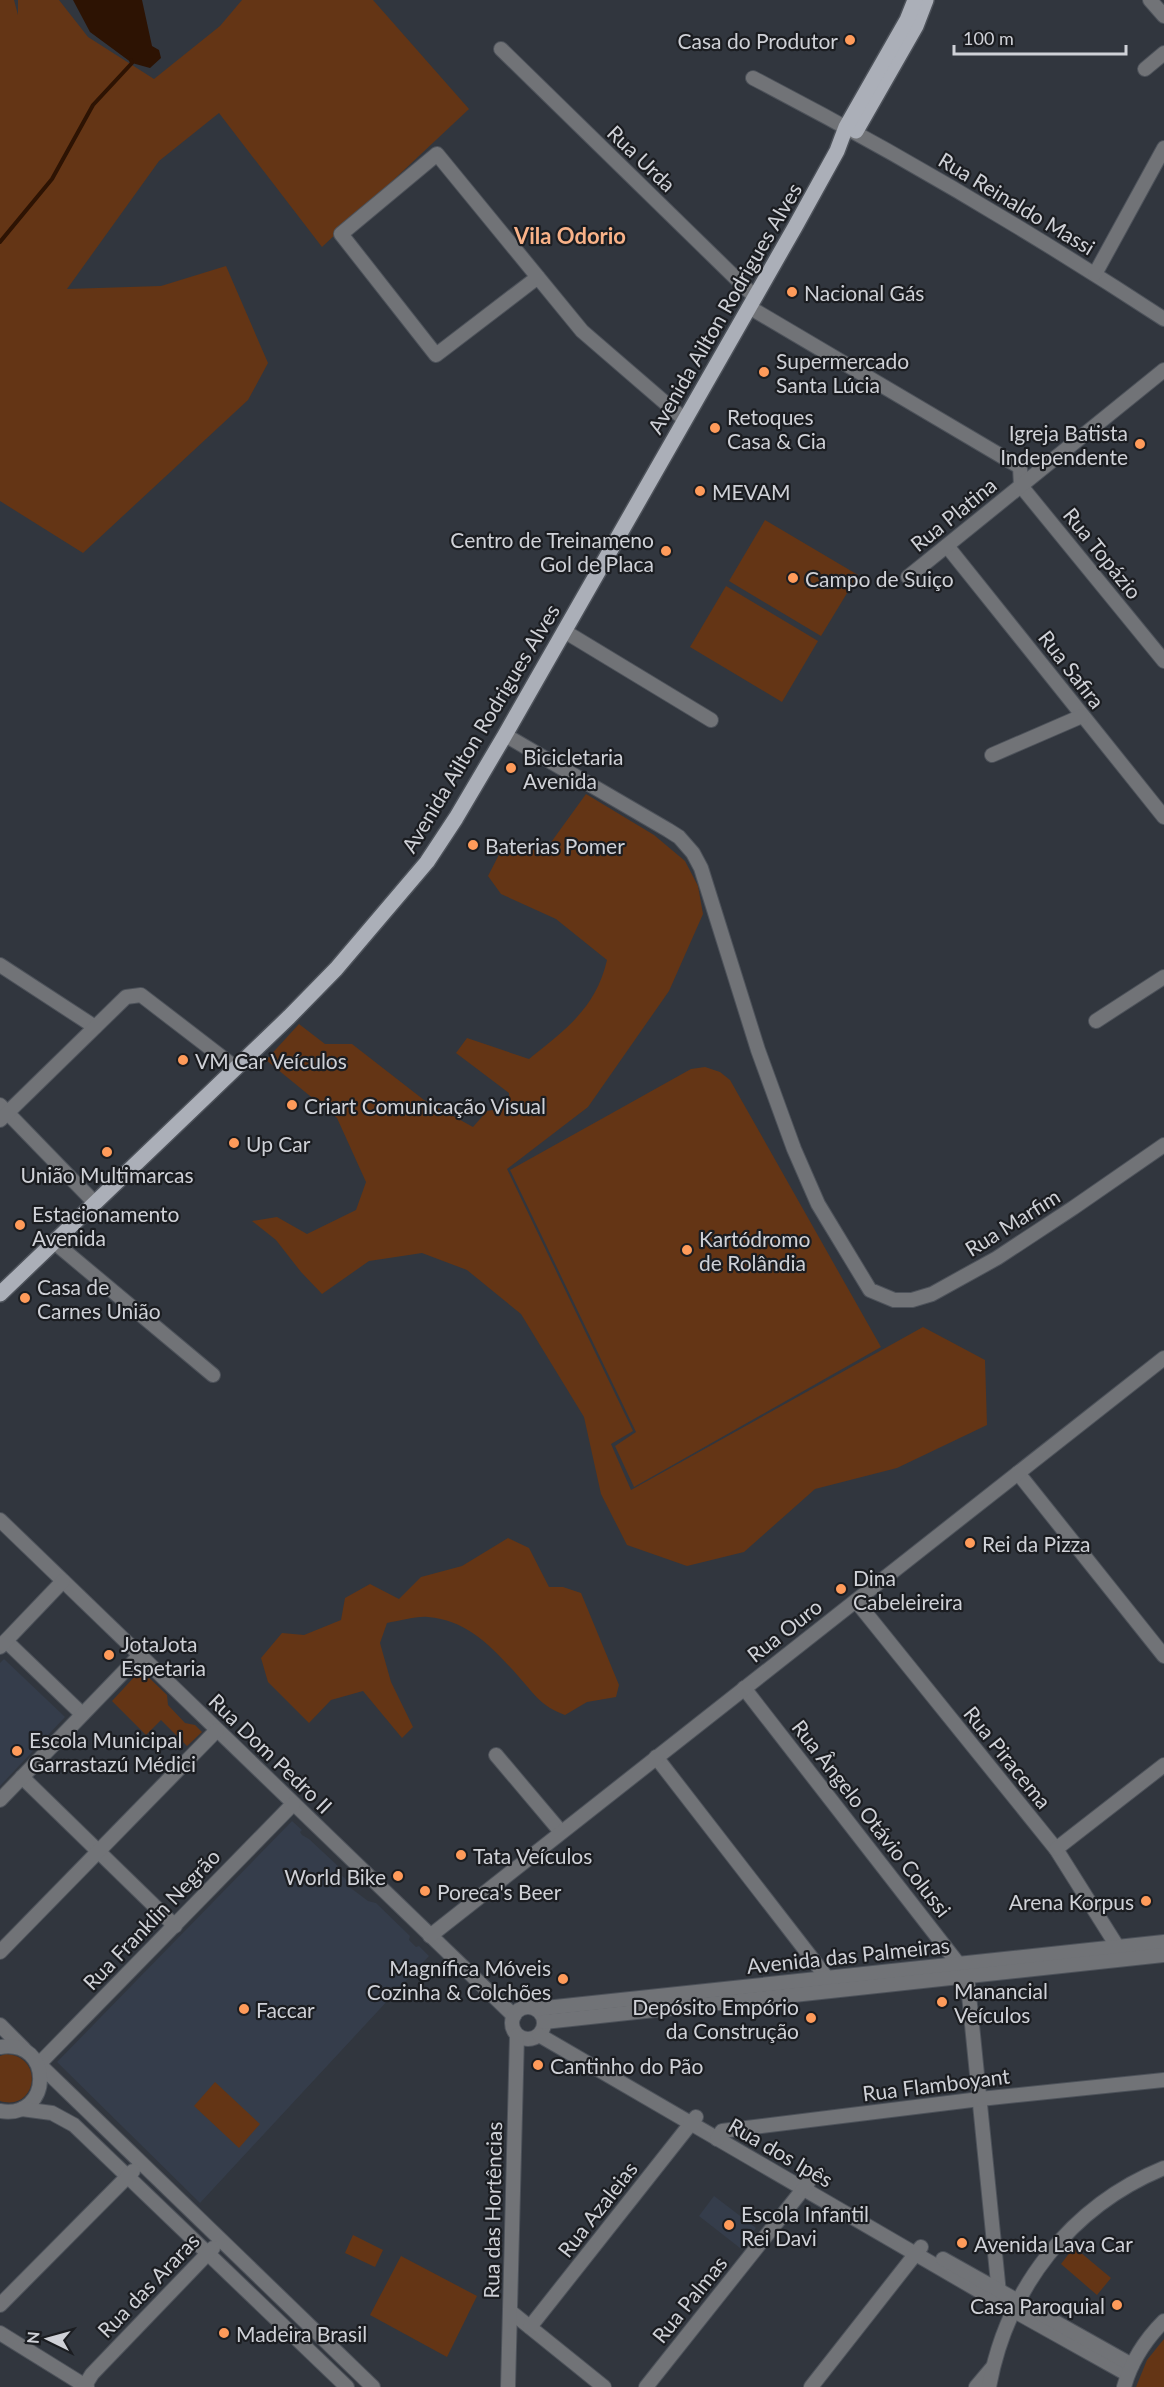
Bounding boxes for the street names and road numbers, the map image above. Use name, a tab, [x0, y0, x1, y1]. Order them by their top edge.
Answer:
street label: Rua Urda	[603, 120, 681, 196]
street label: Rua Reinaldo Massi	[934, 146, 1100, 260]
street label: Avenida Ailton Rodrigues Alves	[642, 178, 806, 438]
street label: Rua Platina	[905, 472, 1001, 556]
street label: Rua Topázio	[1059, 502, 1147, 604]
street label: Avenida Ailton Rodrigues Alves	[396, 599, 564, 857]
street label: Rua Safira	[1034, 625, 1110, 713]
street label: Rua Marfim	[960, 1183, 1064, 1261]
street label: Rua Ouro	[742, 1593, 826, 1667]
street label: Rua Dom Pedro II	[204, 1688, 338, 1818]
street label: Rua Piracema	[959, 1701, 1057, 1813]
street label: Rua Ângelo Otávio Colussi	[787, 1715, 957, 1921]
street label: Rua Franklin Negrão	[77, 1843, 225, 1995]
street label: Avenida das Palmeiras	[745, 1932, 951, 1978]
street label: Rua Flamboyant	[861, 2063, 1011, 2105]
street label: Rua dos Ipês	[724, 2112, 838, 2192]
street label: Rua das Hortências	[478, 2121, 506, 2299]
street label: Rua Azaleias	[552, 2156, 642, 2262]
street label: Rua das Araras	[92, 2228, 204, 2342]
street label: Rua Palmas	[646, 2250, 732, 2348]

